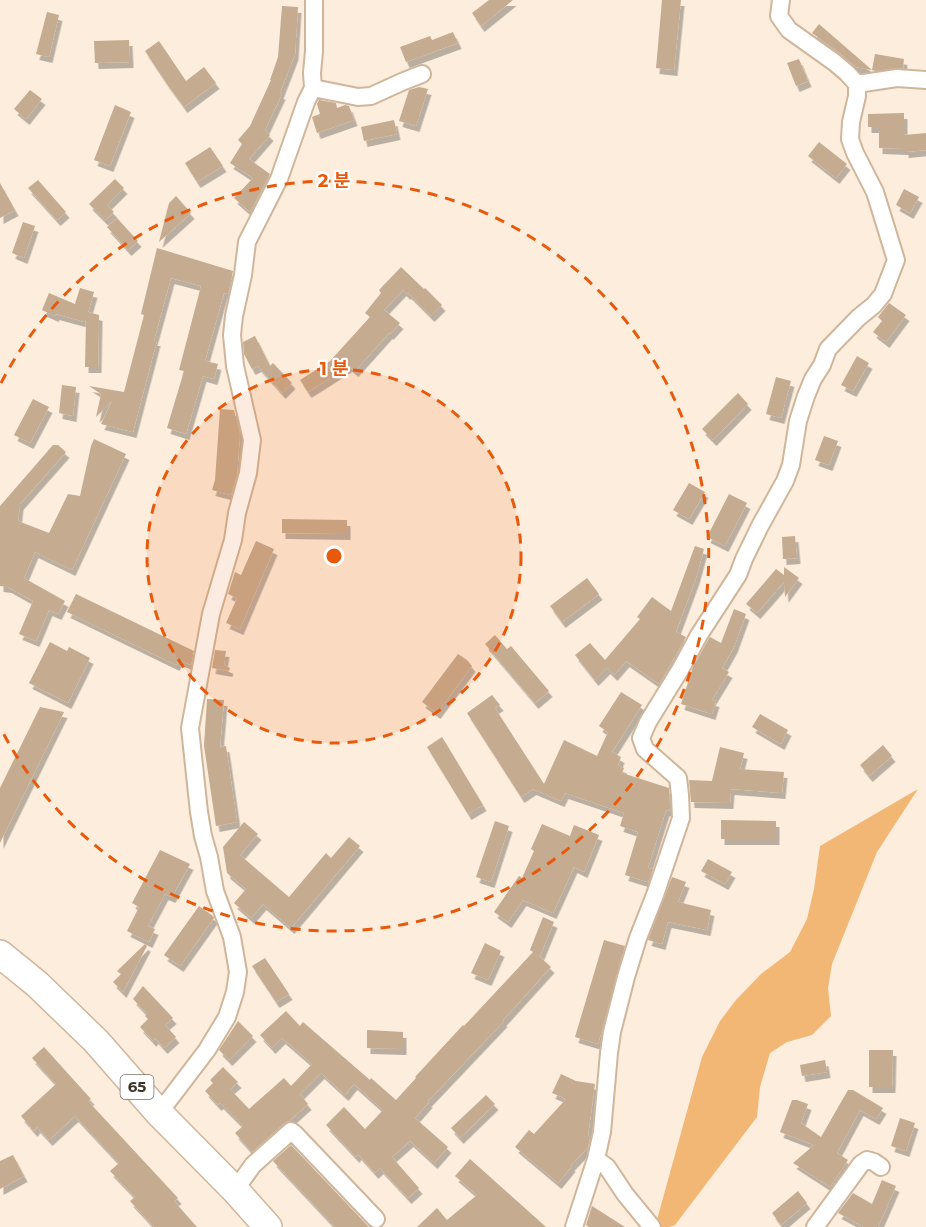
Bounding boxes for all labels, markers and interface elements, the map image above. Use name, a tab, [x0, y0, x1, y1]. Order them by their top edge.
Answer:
text: 2 분	[318, 170, 351, 192]
text: 1 분	[320, 358, 349, 380]
centre of rings	[324, 546, 344, 566]
road number: 65	[120, 1075, 154, 1099]

